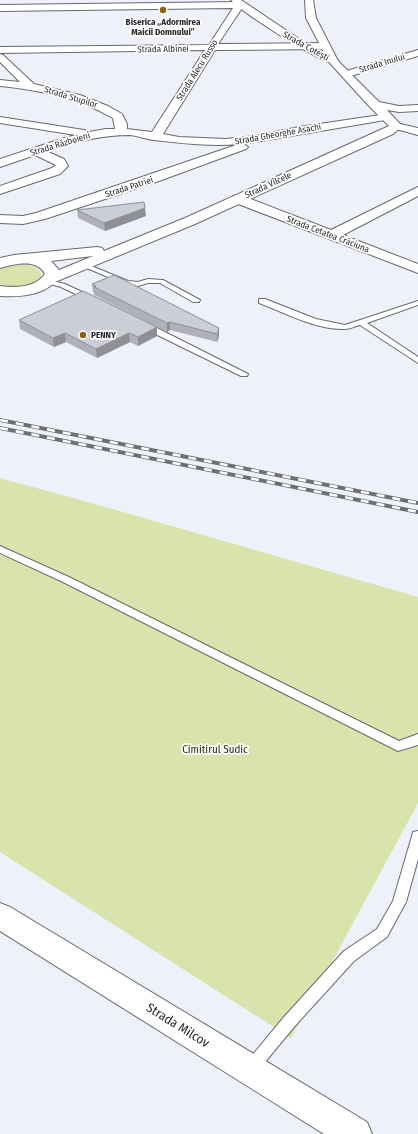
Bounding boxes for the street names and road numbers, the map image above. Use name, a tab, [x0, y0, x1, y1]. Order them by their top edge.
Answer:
street label: Strada Cotești	[281, 29, 331, 64]
street label: Strada Alecu Russo	[174, 37, 220, 102]
street label: Strada Albinei	[137, 44, 189, 54]
street label: Strada Inului	[358, 51, 406, 75]
street label: Strada Stupilor	[43, 84, 100, 110]
street label: Strada Gheorghe Asachi	[234, 121, 322, 147]
street label: Strada Războieni	[29, 130, 91, 158]
street label: Strada Vîlcele	[243, 170, 293, 200]
street label: Strada Patriei	[104, 175, 154, 199]
street label: Strada Cetatea Crăciuna	[285, 214, 371, 255]
street label: Strada Milcov	[144, 1000, 212, 1050]

